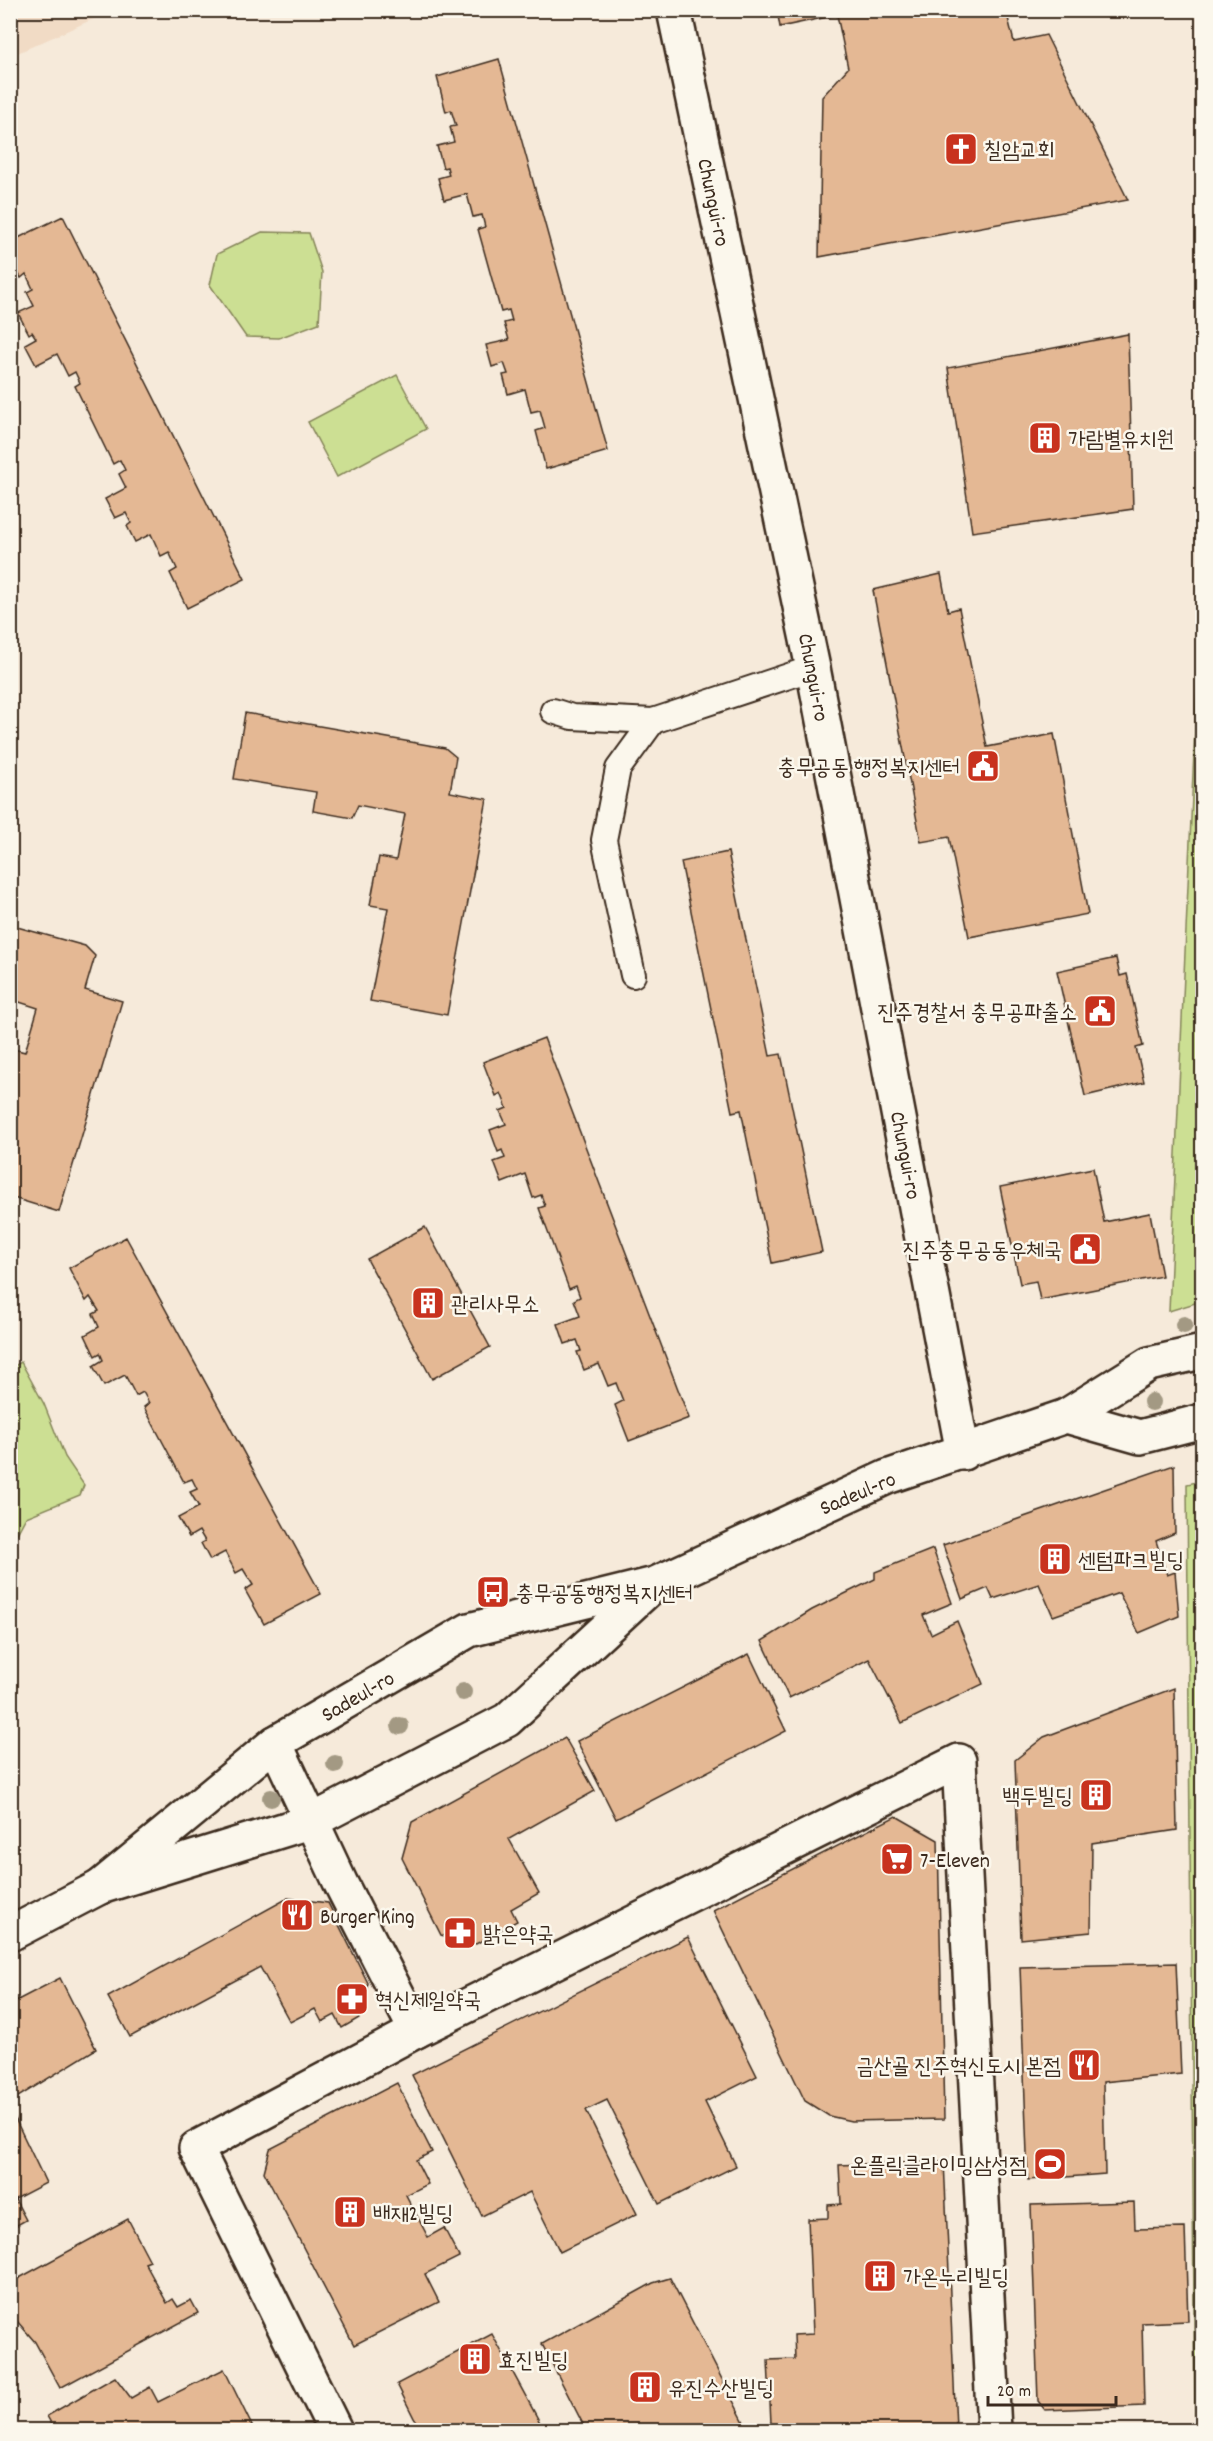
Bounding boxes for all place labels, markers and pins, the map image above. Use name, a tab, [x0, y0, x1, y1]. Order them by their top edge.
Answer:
church icon: 칠암교회	[943, 131, 979, 167]
place label: 칠암교회	[984, 137, 1055, 168]
building icon: 가람별유치원	[1027, 420, 1063, 456]
place label: 가람별유치원	[1068, 426, 1174, 457]
public building icon: 충무공동 행정복지센터	[965, 748, 1001, 784]
place label: 충무공동 행정복지센터	[778, 754, 960, 785]
public building icon: 진주경찰서 충무공파출소	[1082, 993, 1118, 1029]
place label: 진주경찰서 충무공파출소	[877, 999, 1077, 1030]
public building icon: 진주충무공동우체국	[1067, 1231, 1103, 1267]
place label: 진주충무공동우체국	[903, 1237, 1062, 1268]
building icon: 관리사무소	[410, 1285, 446, 1321]
place label: 관리사무소	[451, 1291, 540, 1322]
building icon: 센텀파크빌딩	[1037, 1541, 1073, 1577]
place label: 센텀파크빌딩	[1078, 1547, 1184, 1578]
bus stop icon: 충무공동행정복지센터	[475, 1574, 511, 1610]
place label: 충무공동행정복지센터	[516, 1580, 693, 1611]
building icon: 백두빌딩	[1078, 1777, 1114, 1813]
place label: 백두빌딩	[1002, 1783, 1073, 1814]
supermarket icon: 7-Eleven	[879, 1841, 915, 1877]
place label: 7-Eleven	[920, 1847, 990, 1878]
restaurant icon: Burger King	[279, 1897, 315, 1933]
place label: Burger King	[320, 1903, 415, 1934]
pharmacy icon: 밝은약국	[442, 1915, 478, 1951]
place label: 밝은약국	[483, 1921, 554, 1952]
pharmacy icon: 혁신제일약국	[334, 1981, 370, 2017]
place label: 혁신제일약국	[375, 1987, 481, 2018]
restaurant icon: 금산골 진주혁신도시 본점	[1066, 2047, 1102, 2083]
place label: 금산골 진주혁신도시 본점	[856, 2053, 1061, 2084]
sports icon: 온플릭클라이밍삼성점	[1032, 2146, 1068, 2182]
place label: 온플릭클라이밍삼성점	[850, 2152, 1027, 2183]
building icon: 배재2빌딩	[332, 2194, 368, 2230]
place label: 배재2빌딩	[373, 2200, 453, 2231]
building icon: 가온누리빌딩	[862, 2258, 898, 2294]
place label: 가온누리빌딩	[903, 2264, 1009, 2295]
building icon: 효진빌딩	[457, 2341, 493, 2377]
place label: 효진빌딩	[498, 2347, 569, 2378]
building icon: 유진수산빌딩	[627, 2369, 663, 2405]
place label: 유진수산빌딩	[668, 2375, 774, 2406]

